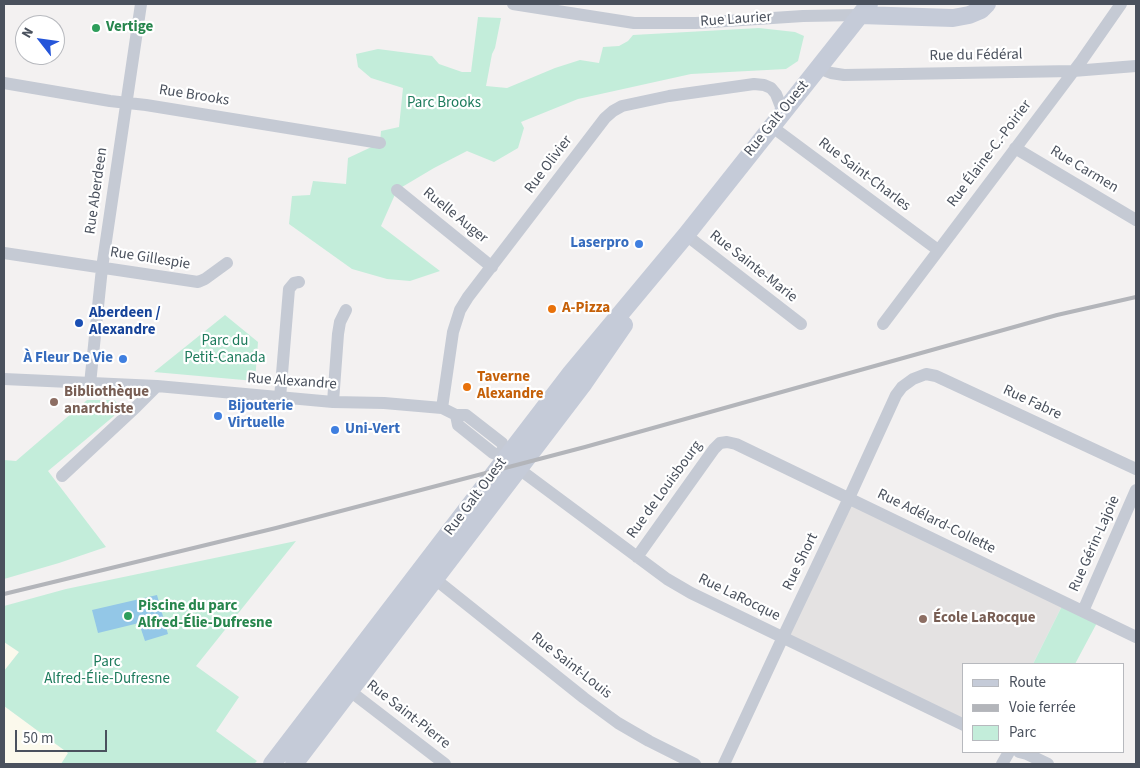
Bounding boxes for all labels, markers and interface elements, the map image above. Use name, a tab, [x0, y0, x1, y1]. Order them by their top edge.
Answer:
street label: Rue Laurier	[700, 9, 772, 31]
north arrow	[15, 15, 65, 65]
place label: Vertige	[106, 19, 153, 37]
marker: Vertige	[90, 22, 102, 34]
text: N	[17, 24, 39, 42]
street label: Rue du Fédéral	[929, 46, 1023, 66]
street label: Rue Galt Ouest	[741, 77, 813, 161]
street label: Rue Brooks	[158, 82, 230, 110]
park label: Parc Brooks	[407, 95, 481, 113]
street label: Rue Élaine-C.-Poirier	[944, 97, 1036, 211]
street label: Rue Olivier	[521, 132, 577, 198]
street label: Rue Saint-Charles	[814, 134, 914, 216]
street label: Rue Carmen	[1047, 143, 1121, 197]
street label: Rue Aberdeen	[82, 146, 112, 236]
street label: Ruelle Auger	[419, 184, 491, 248]
street label: Rue Sainte-Marie	[705, 227, 801, 307]
place label: Laserpro	[570, 235, 629, 253]
marker: Laserpro	[633, 238, 645, 250]
street label: Rue Gillespie	[109, 244, 191, 274]
place label: A-Pizza	[562, 300, 610, 318]
marker: A-Pizza	[546, 303, 558, 315]
place label: Aberdeen / Alexandre	[89, 305, 161, 340]
marker: Aberdeen / Alexandre	[73, 317, 85, 329]
park label: Parc du Petit-Canada	[184, 333, 266, 368]
place label: À Fleur De Vie	[23, 350, 113, 368]
marker: À Fleur De Vie	[117, 353, 129, 365]
place label: Taverne Alexandre	[477, 369, 544, 404]
street label: Rue Alexandre	[247, 370, 337, 394]
marker: Taverne Alexandre	[461, 381, 473, 393]
street label: Rue Fabre	[1000, 382, 1064, 424]
place label: Bibliothèque anarchiste	[64, 384, 149, 419]
marker: Bibliothèque anarchiste	[48, 396, 60, 408]
place label: Bijouterie Virtuelle	[228, 398, 293, 433]
marker: Bijouterie Virtuelle	[212, 410, 224, 422]
place label: Uni-Vert	[345, 421, 400, 439]
marker: Uni-Vert	[329, 424, 341, 436]
street label: Rue de Louisbourg	[623, 438, 707, 542]
street label: Rue Galt Ouest	[441, 455, 511, 539]
street label: Rue Adélard-Collette	[874, 486, 998, 558]
street label: Rue Gérin-Lajoie	[1066, 493, 1124, 595]
street label: Rue Short	[779, 530, 823, 594]
street label: Rue LaRocque	[695, 570, 783, 626]
place label: Piscine du parc Alfred-Élie-Dufresne	[138, 598, 272, 633]
marker: Piscine du parc Alfred-Élie-Dufresne	[122, 610, 134, 622]
place label: École LaRocque	[933, 610, 1036, 628]
marker: École LaRocque	[917, 613, 929, 625]
street label: Rue Saint-Louis	[527, 629, 615, 703]
park label: Parc Alfred-Élie-Dufresne	[44, 654, 170, 689]
legend	[962, 663, 1125, 753]
text: Route	[1009, 672, 1046, 693]
street label: Rue Saint-Pierre	[363, 677, 453, 753]
text: Voie ferrée	[1009, 697, 1076, 718]
scale bar	[18, 720, 110, 752]
text: Parc	[1009, 722, 1036, 743]
text: 50 m	[23, 728, 53, 749]

